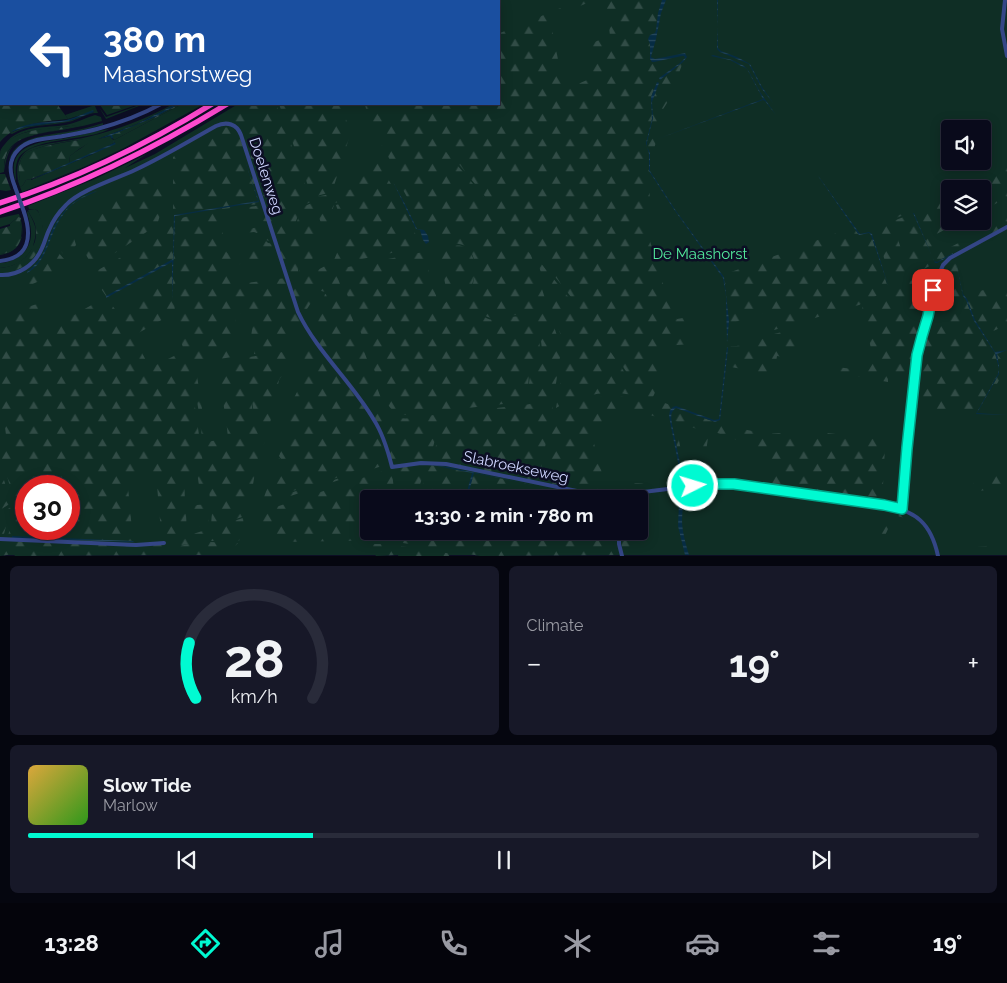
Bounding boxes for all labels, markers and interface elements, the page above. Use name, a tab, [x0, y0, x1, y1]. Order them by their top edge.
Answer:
text: 380 m	[103, 19, 206, 60]
icon: left	[20, 20, 85, 85]
text: Maashorstweg	[103, 61, 252, 87]
map controls	[941, 120, 991, 230]
button: sound	[941, 120, 991, 170]
street label: Doelenweg	[245, 135, 287, 217]
button: layers	[941, 180, 991, 230]
park label: De Maashorst	[652, 245, 748, 263]
pin	[912, 269, 954, 311]
icon: arrive	[919, 276, 947, 304]
street label: Slabroekseweg	[462, 447, 570, 487]
position arrow	[666, 459, 718, 511]
speed limit sign: 30	[15, 475, 80, 540]
text: 13:30 · 2 min · 780 m	[414, 504, 594, 526]
text: Climate	[527, 616, 583, 635]
text: 28	[224, 628, 285, 689]
text: 19°	[729, 641, 780, 686]
text: −	[527, 647, 542, 680]
text: +	[967, 647, 979, 680]
text: km/h	[231, 686, 278, 707]
text: Slow Tide	[103, 774, 192, 796]
text: Marlow	[103, 796, 158, 815]
icon: previous	[173, 846, 201, 874]
icon: pause	[490, 846, 518, 874]
icon: next	[807, 846, 835, 874]
icon: directions	[188, 926, 223, 961]
icon: music	[312, 926, 347, 961]
icon: phone	[436, 926, 471, 961]
icon: climate	[560, 926, 595, 961]
icon: car	[685, 926, 720, 961]
icon: filters	[809, 926, 844, 961]
text: 13:28	[45, 930, 99, 956]
text: 19°	[933, 930, 962, 956]

